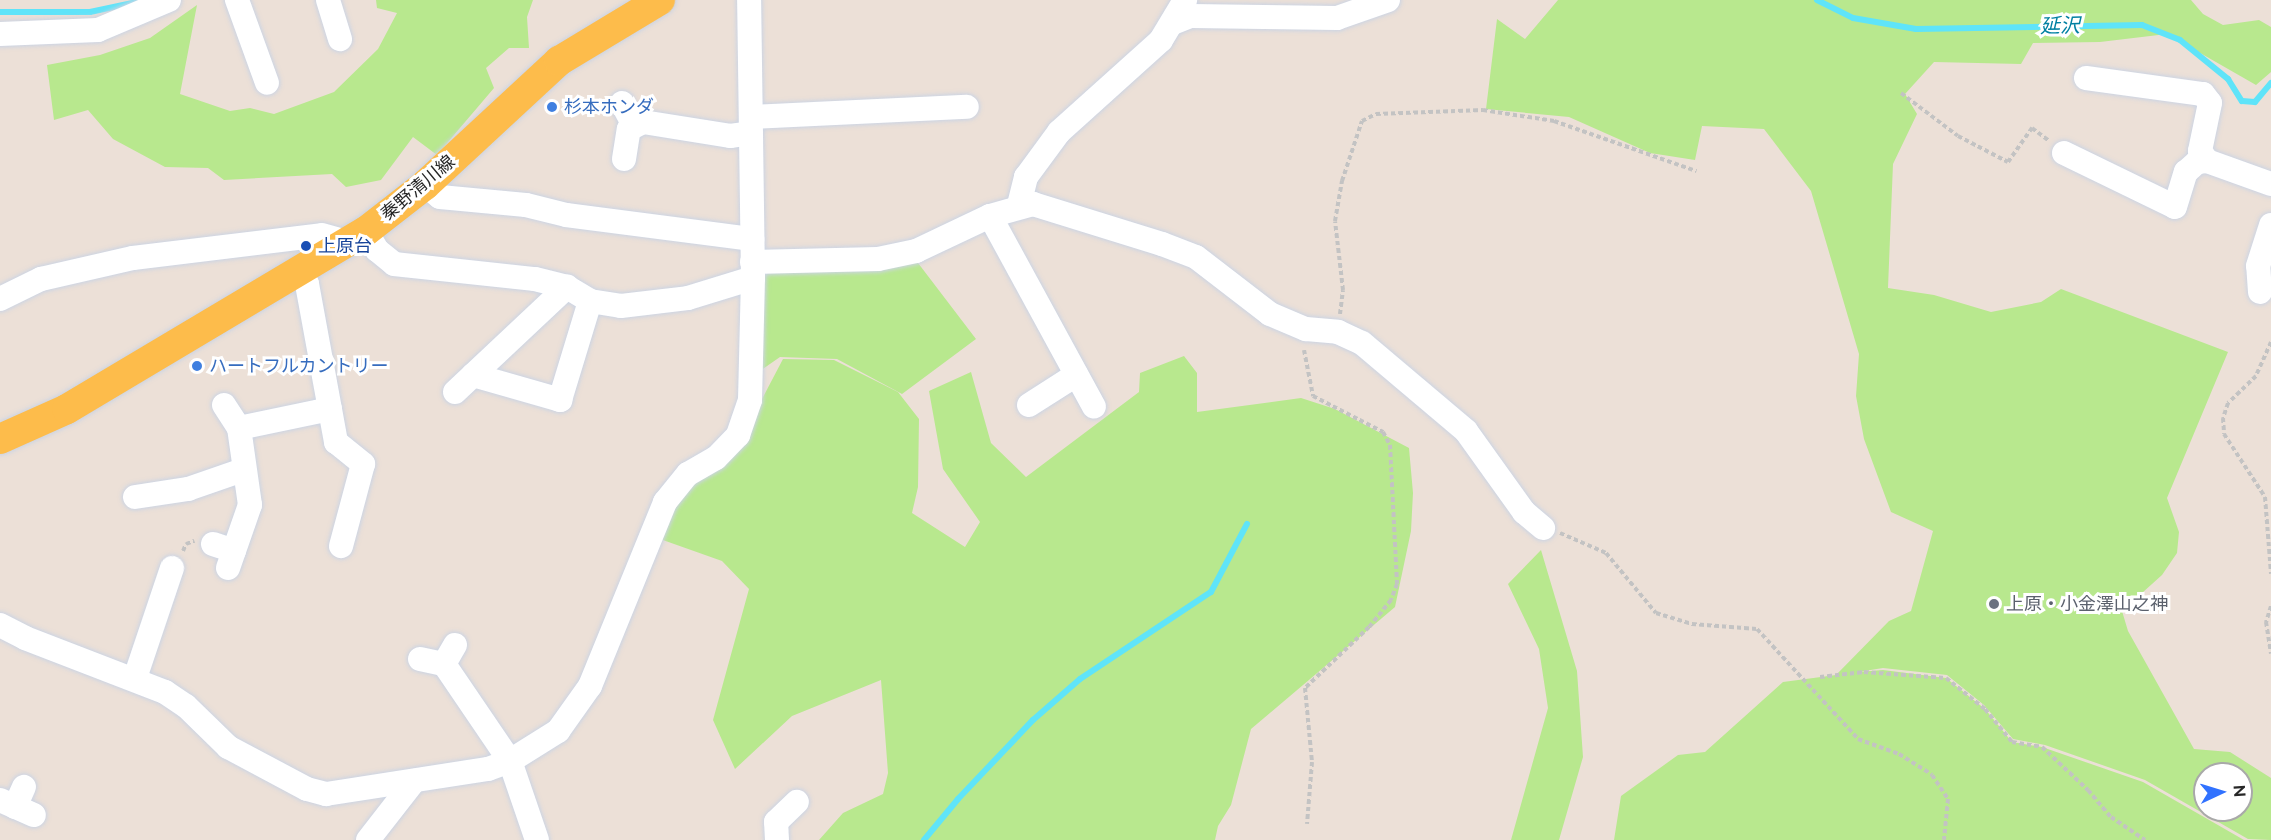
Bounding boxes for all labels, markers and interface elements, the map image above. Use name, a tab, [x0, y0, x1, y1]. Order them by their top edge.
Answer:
water label: 延沢	[2040, 14, 2080, 38]
place label: 杉本ホンダ	[564, 96, 654, 118]
marker: 杉本ホンダ	[545, 100, 559, 114]
street label: 秦野清川線	[377, 151, 459, 225]
place label: 上原台	[318, 235, 372, 257]
marker: 上原台	[299, 239, 313, 253]
place label: ハートフルカントリー	[209, 355, 389, 377]
marker: ハートフルカントリー	[190, 359, 204, 373]
place label: 上原・小金澤山之神	[2006, 593, 2168, 615]
marker: 上原・小金澤山之神	[1987, 597, 2001, 611]
north arrow	[2193, 762, 2253, 822]
text: N	[2230, 784, 2249, 798]

